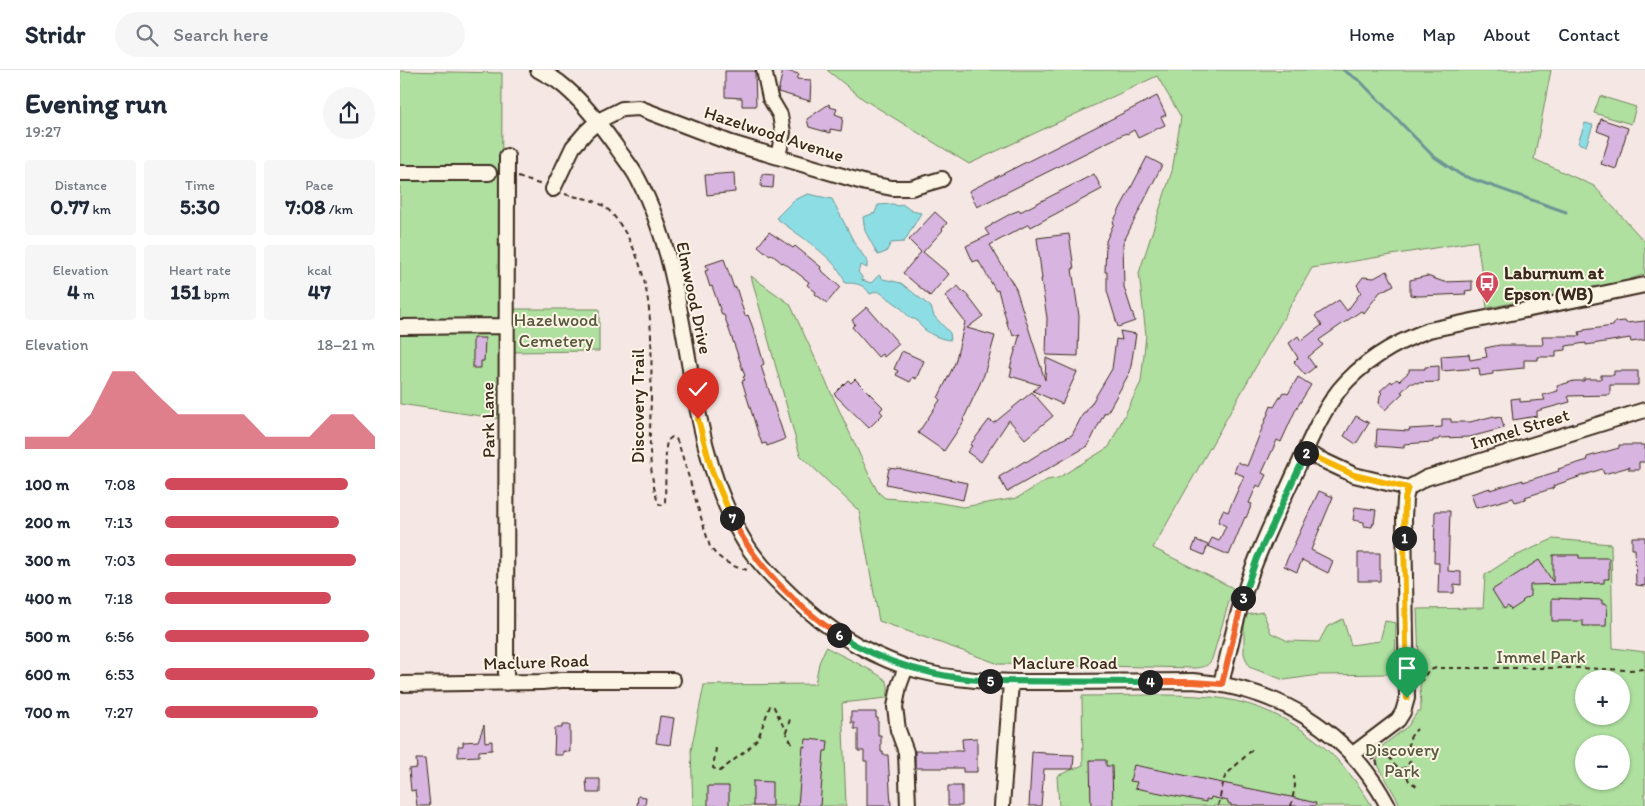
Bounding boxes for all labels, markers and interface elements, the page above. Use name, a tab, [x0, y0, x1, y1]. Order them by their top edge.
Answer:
search box	[115, 12, 465, 57]
text: Stridr	[25, 20, 85, 49]
icon: search	[133, 21, 161, 49]
text: Search here	[173, 23, 269, 46]
text: Home	[1349, 24, 1395, 46]
text: Map	[1423, 24, 1456, 46]
text: About	[1484, 24, 1530, 46]
text: Contact	[1558, 24, 1620, 46]
text: Evening run	[25, 86, 167, 120]
button: share	[323, 87, 375, 139]
street label: Hazelwood Avenue	[701, 101, 847, 167]
text: 19:27	[25, 122, 61, 141]
text: Distance	[54, 177, 107, 194]
text: Time	[185, 177, 215, 194]
text: Pace	[305, 177, 333, 194]
text: 0.77	[50, 194, 89, 219]
text: 5:30	[180, 194, 220, 219]
text: 7:08	[286, 194, 326, 219]
text: km	[89, 201, 111, 218]
text: /km	[326, 201, 353, 218]
street label: Elmwood Drive	[671, 240, 717, 356]
text: Elevation	[53, 262, 108, 279]
text: Heart rate	[169, 262, 231, 279]
text: kcal	[307, 262, 332, 279]
place label: Laburnum at Epson (WB)	[1504, 262, 1604, 305]
bus stop icon: Laburnum at Epson (WB)	[1474, 270, 1500, 304]
text: 4	[67, 279, 80, 304]
text: 151	[170, 279, 201, 304]
text: 47	[308, 279, 331, 304]
text: m	[80, 286, 94, 303]
text: bpm	[201, 286, 230, 303]
park label: Hazelwood Cemetery	[514, 309, 598, 352]
text: Elevation	[25, 335, 89, 354]
text: 18–21 m	[317, 335, 375, 354]
street label: Discovery Trail	[627, 349, 649, 463]
pin	[677, 368, 719, 419]
icon: check	[684, 375, 712, 403]
street label: Park Lane	[476, 382, 500, 458]
street label: Immel Street	[1468, 404, 1572, 454]
pin: 2	[1294, 440, 1318, 466]
text: 2	[1303, 445, 1310, 462]
text: 100 m	[25, 475, 69, 494]
text: 7:08	[105, 475, 135, 494]
pin: 7	[720, 506, 744, 530]
text: 7	[729, 510, 736, 527]
text: 200 m	[25, 513, 70, 532]
text: 7:13	[105, 513, 133, 532]
pin: 1	[1392, 526, 1416, 550]
text: 1	[1401, 530, 1408, 547]
text: 300 m	[25, 551, 71, 570]
text: 7:03	[105, 551, 135, 570]
pin: 3	[1230, 586, 1256, 610]
text: 400 m	[25, 589, 71, 608]
text: 7:18	[105, 589, 133, 608]
text: 3	[1240, 590, 1247, 607]
pin: 6	[826, 622, 852, 648]
text: 500 m	[25, 627, 70, 646]
text: 6:56	[105, 627, 134, 646]
text: 6	[836, 627, 843, 644]
park label: Immel Park	[1496, 646, 1586, 668]
pin	[1386, 647, 1428, 698]
street label: Maclure Road	[483, 649, 589, 675]
street label: Maclure Road	[1012, 652, 1118, 674]
icon: arrive	[1393, 654, 1421, 682]
text: 600 m	[25, 665, 70, 684]
text: 6:53	[105, 665, 135, 684]
pin: 5	[978, 668, 1002, 694]
pin: 4	[1138, 670, 1162, 694]
map controls	[1575, 670, 1630, 790]
button: +	[1575, 670, 1630, 725]
text: 5	[987, 673, 994, 690]
text: 4	[1146, 674, 1155, 691]
text: 700 m	[25, 703, 70, 722]
text: 7:27	[105, 703, 133, 722]
button: −	[1575, 735, 1630, 790]
park label: Discovery Park	[1365, 739, 1440, 782]

